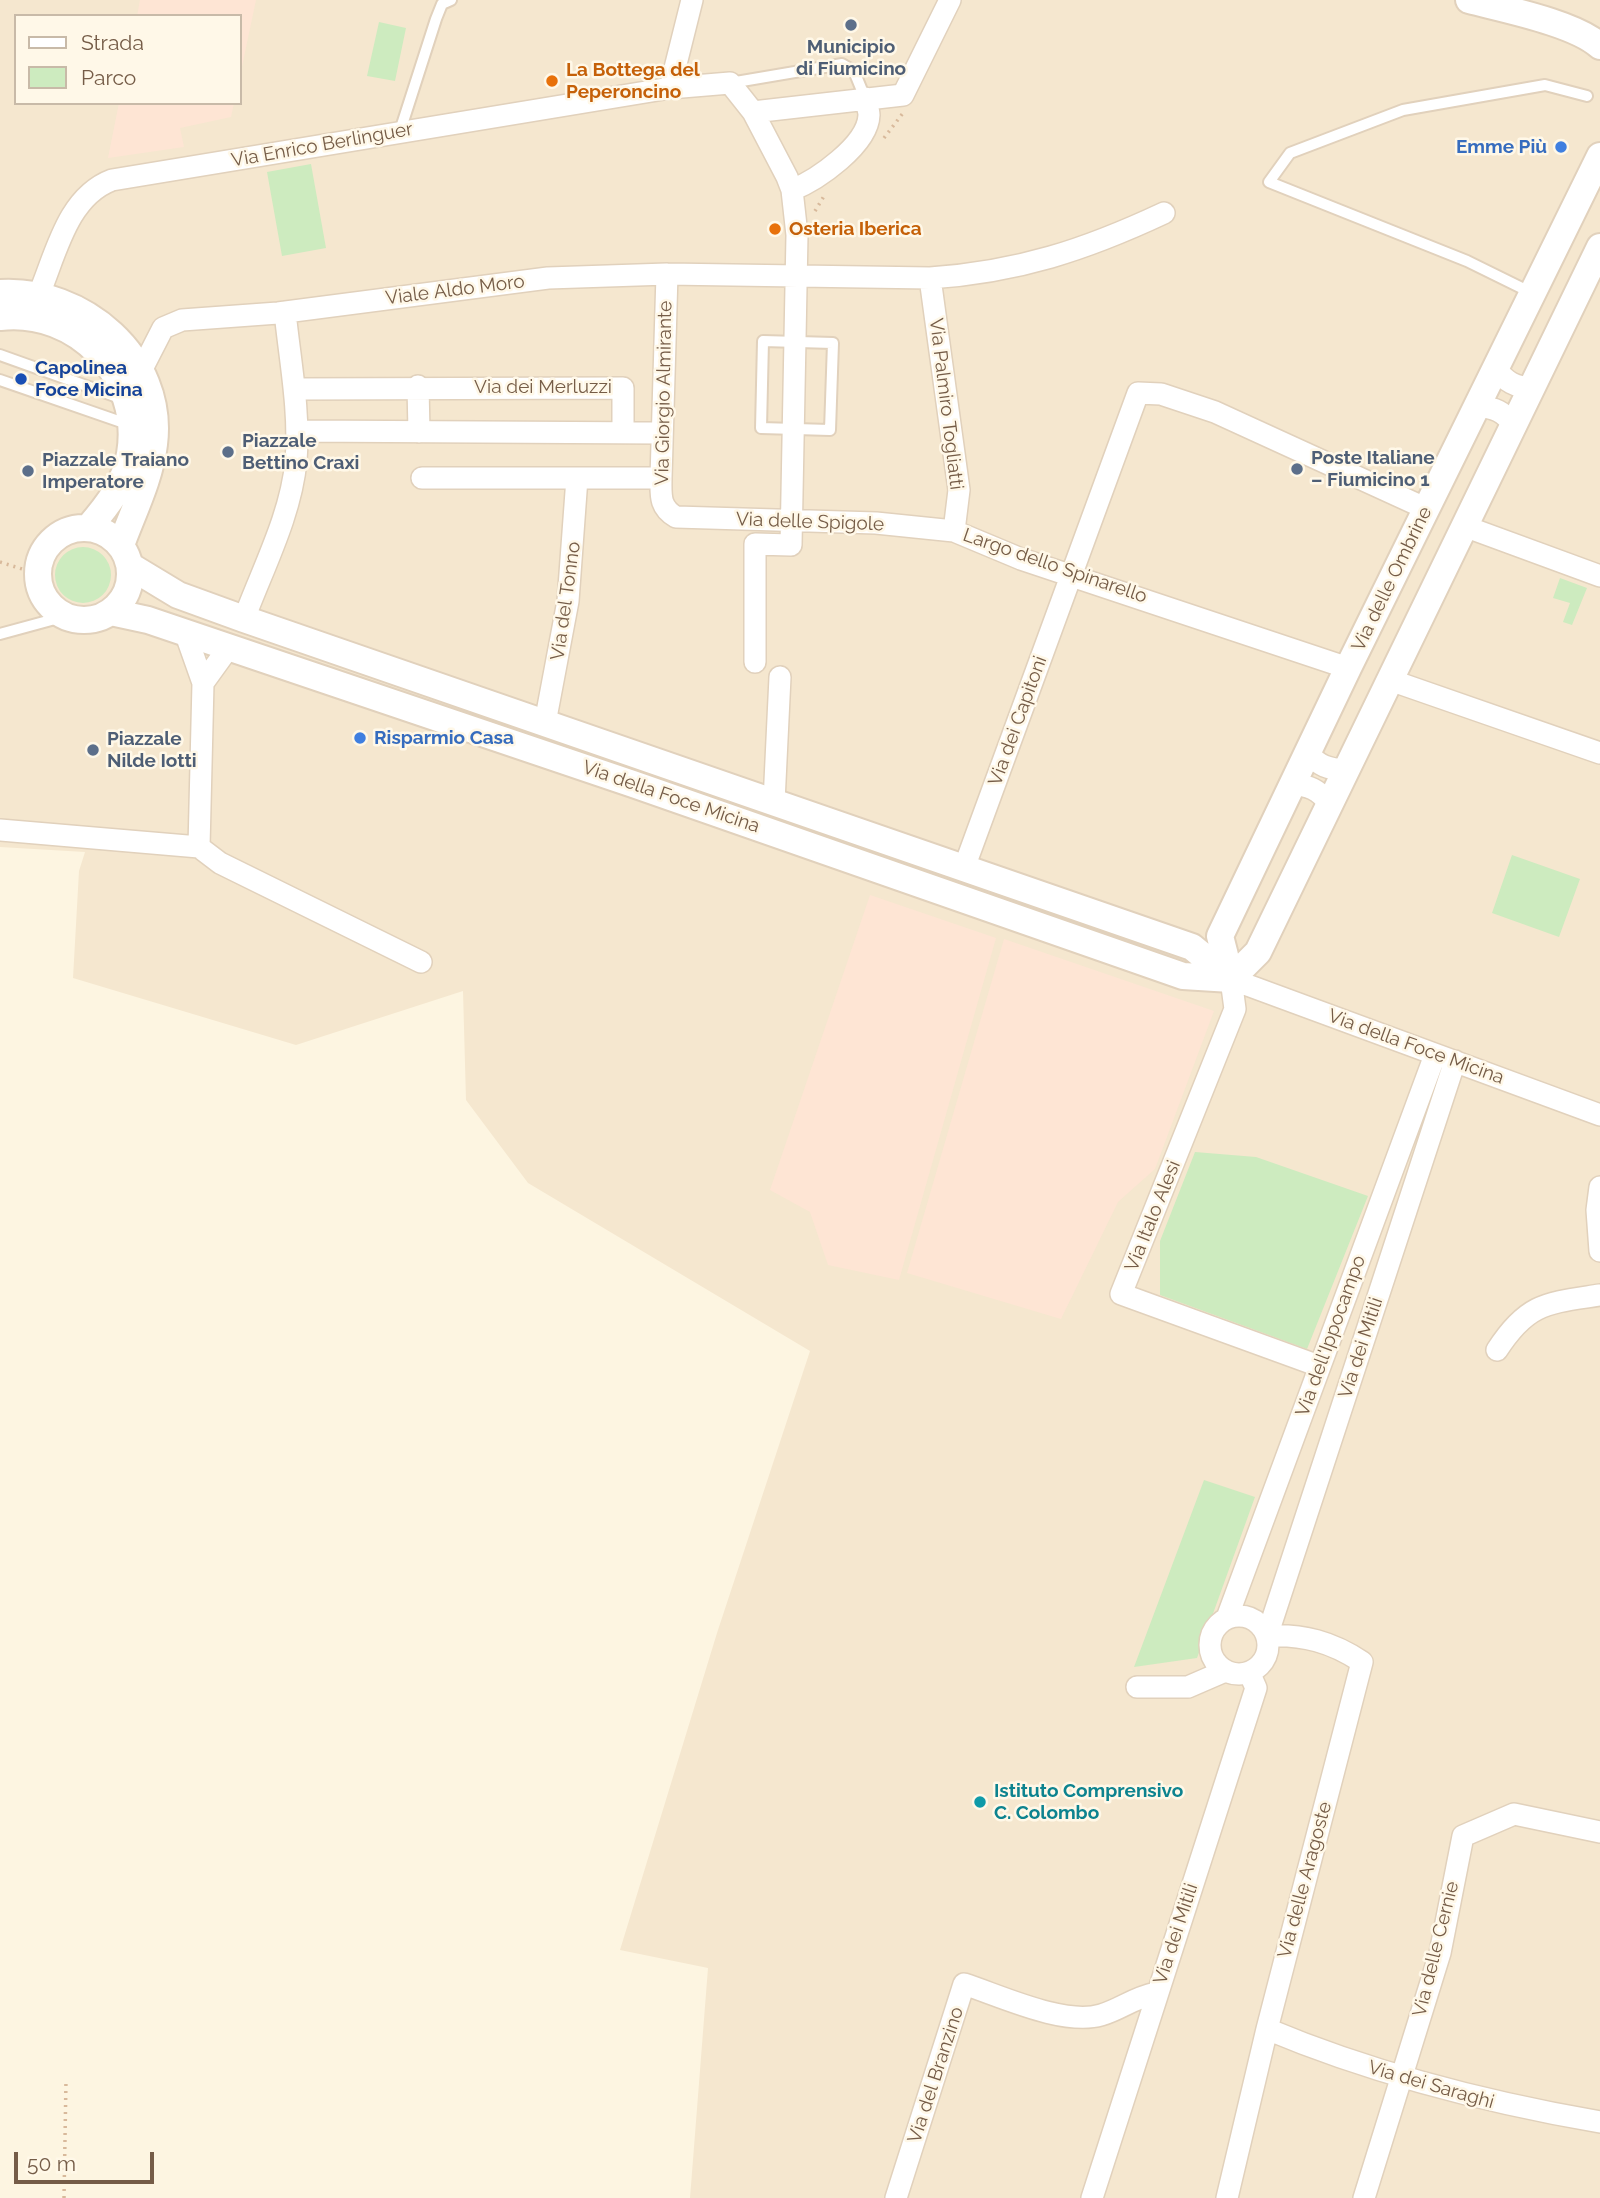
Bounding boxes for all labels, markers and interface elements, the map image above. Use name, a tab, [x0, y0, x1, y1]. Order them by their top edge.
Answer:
legend	[14, 14, 242, 105]
marker: Municipio di Fiumicino	[843, 17, 859, 33]
text: Strada	[81, 30, 144, 55]
place label: Municipio di Fiumicino	[796, 36, 906, 80]
place label: La Bottega del Peperoncino	[566, 59, 700, 103]
text: Parco	[81, 65, 136, 90]
marker: La Bottega del Peperoncino	[544, 73, 560, 89]
street label: Via Enrico Berlinguer	[230, 118, 414, 172]
place label: Emme Più	[1456, 136, 1547, 158]
marker: Emme Più	[1553, 139, 1569, 155]
place label: Osteria Iberica	[789, 218, 922, 240]
marker: Osteria Iberica	[767, 221, 783, 237]
street label: Viale Aldo Moro	[384, 270, 526, 310]
street label: Via Giorgio Almirante	[651, 300, 677, 486]
street label: Via Palmiro Togliatti	[924, 317, 968, 491]
place label: Capolinea Foce Micina	[35, 357, 143, 401]
marker: Capolinea Foce Micina	[13, 371, 29, 387]
street label: Via dei Merluzzi	[474, 376, 612, 398]
place label: Piazzale Bettino Craxi	[242, 430, 359, 474]
marker: Piazzale Bettino Craxi	[220, 444, 236, 460]
place label: Poste Italiane – Fiumicino 1	[1311, 447, 1435, 491]
place label: Piazzale Traiano Imperatore	[42, 449, 189, 493]
marker: Poste Italiane – Fiumicino 1	[1289, 461, 1305, 477]
marker: Piazzale Traiano Imperatore	[20, 463, 36, 479]
street label: Via delle Ombrine	[1347, 503, 1437, 655]
street label: Via delle Spigole	[735, 508, 885, 536]
street label: Largo dello Spinarello	[960, 524, 1150, 608]
street label: Via del Tonno	[546, 540, 586, 662]
street label: Via dei Capitoni	[984, 653, 1052, 789]
place label: Risparmio Casa	[374, 727, 514, 749]
place label: Piazzale Nilde Iotti	[107, 728, 197, 772]
marker: Risparmio Casa	[352, 730, 368, 746]
marker: Piazzale Nilde Iotti	[85, 742, 101, 758]
street label: Via della Foce Micina	[579, 756, 763, 838]
street label: Via della Foce Micina	[1325, 1005, 1507, 1089]
street label: Via Italo Alesi	[1120, 1157, 1186, 1275]
street label: Via dell'Ippocampo	[1291, 1252, 1371, 1420]
street label: Via dei Mitili	[1334, 1295, 1388, 1401]
place label: Istituto Comprensivo C. Colombo	[994, 1780, 1183, 1824]
marker: Istituto Comprensivo C. Colombo	[972, 1794, 988, 1810]
street label: Via delle Aragoste	[1273, 1799, 1337, 1961]
street label: Via delle Cernie	[1408, 1879, 1464, 2019]
street label: Via dei Mitili	[1149, 1881, 1203, 1987]
street label: Via del Branzino	[903, 2004, 969, 2146]
street label: Via dei Saraghi	[1365, 2056, 1497, 2114]
scale bar	[18, 2138, 158, 2182]
text: 50 m	[27, 2151, 76, 2176]

